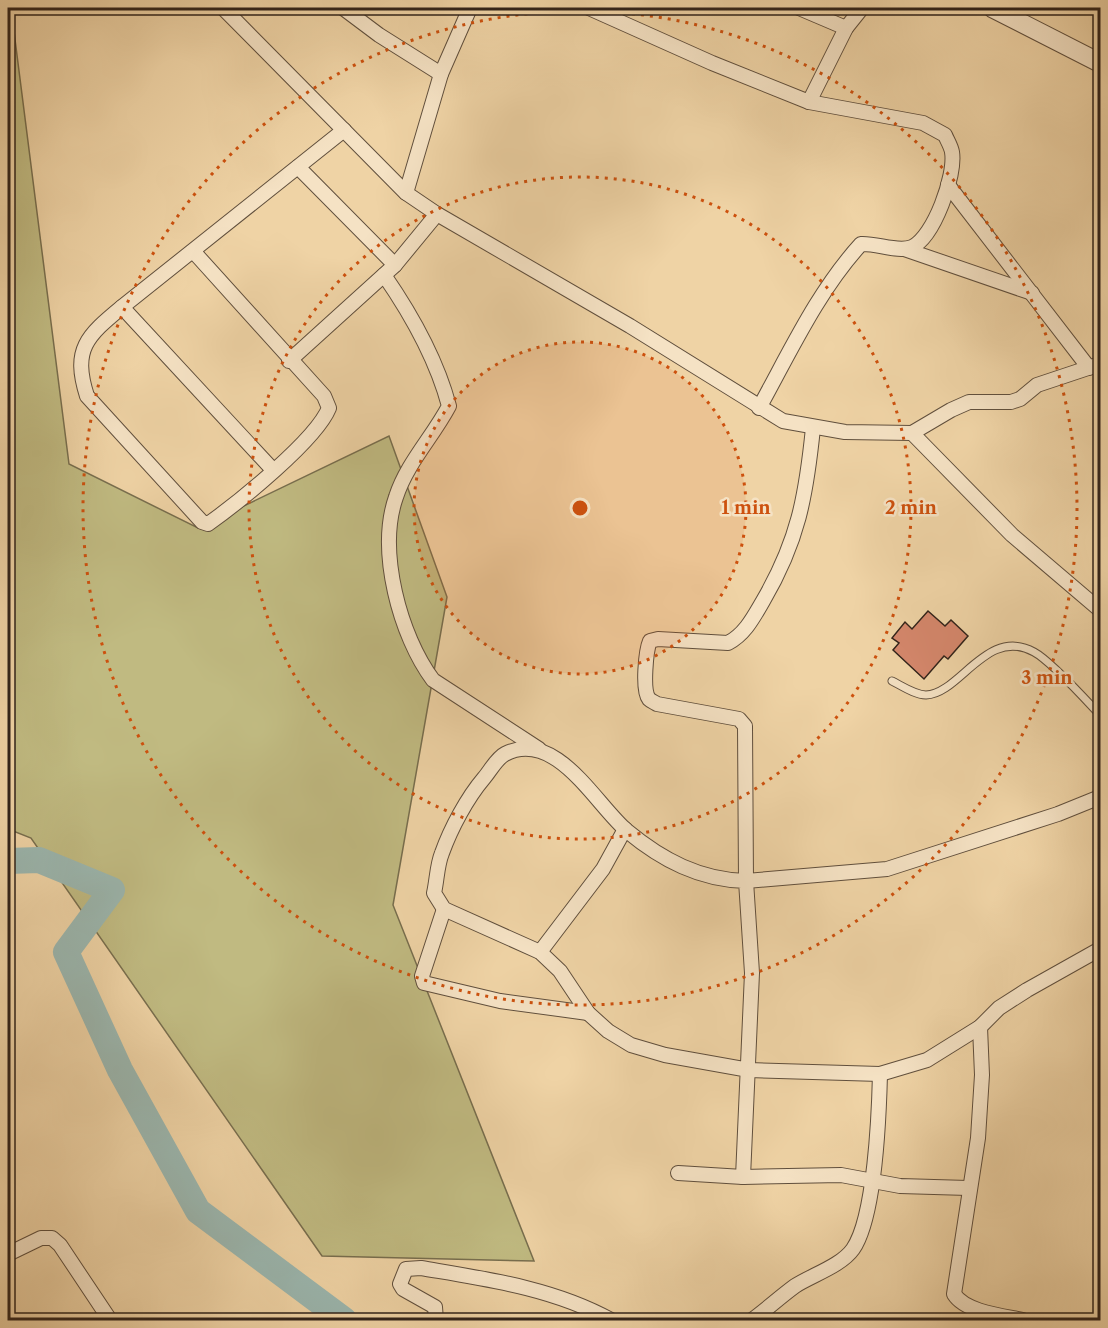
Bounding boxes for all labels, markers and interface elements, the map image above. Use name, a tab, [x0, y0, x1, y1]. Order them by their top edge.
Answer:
text: 1 min	[721, 497, 771, 519]
text: 2 min	[885, 497, 938, 519]
centre of rings	[570, 498, 590, 518]
text: 3 min	[1021, 667, 1073, 689]

